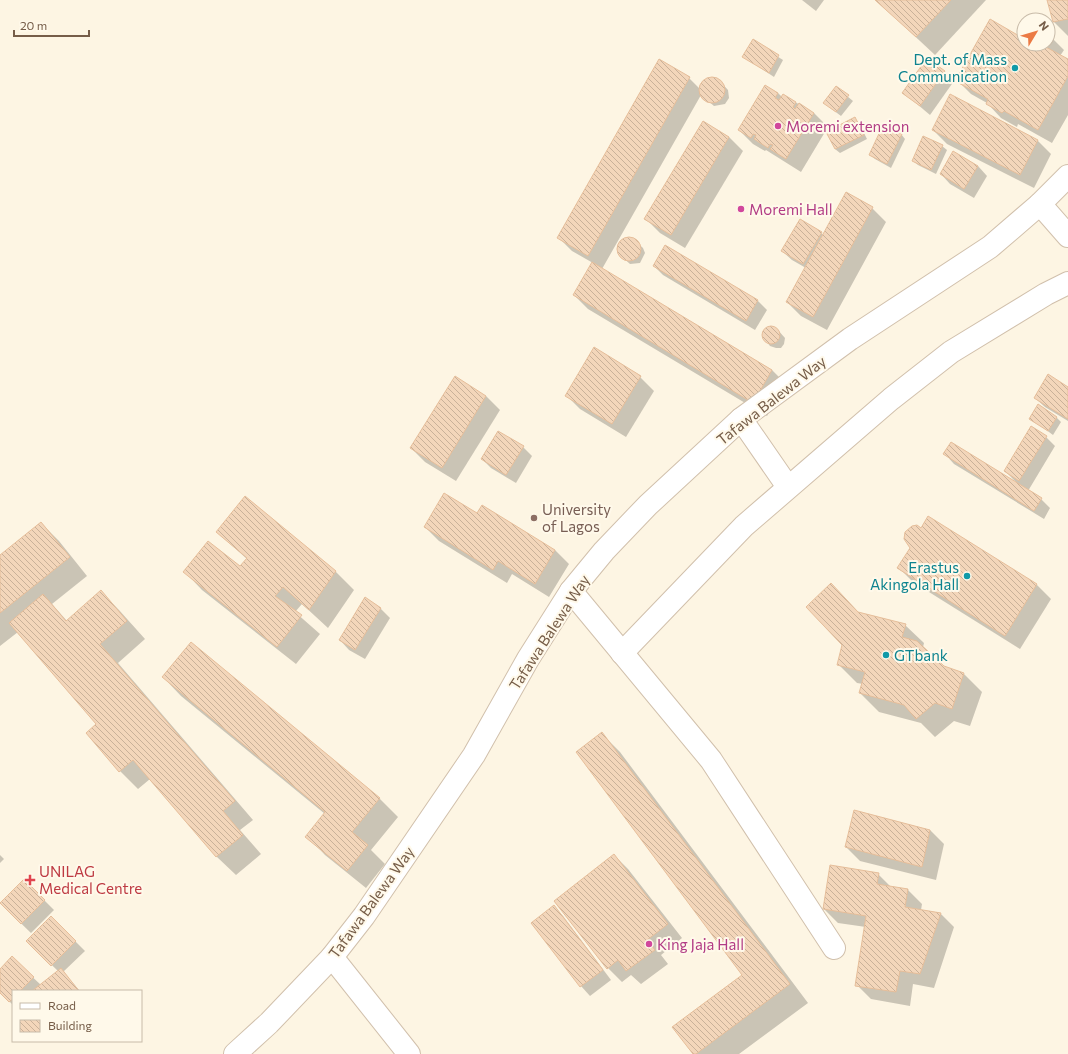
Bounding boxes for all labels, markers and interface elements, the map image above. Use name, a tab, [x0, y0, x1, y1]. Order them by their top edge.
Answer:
scale bar	[14, 12, 89, 38]
north arrow	[1016, 12, 1056, 52]
text: 20 m	[20, 18, 47, 32]
text: N	[1037, 18, 1052, 33]
place label: Dept. of Mass Communication	[898, 50, 1007, 85]
marker: Dept. of Mass Communication	[1010, 63, 1020, 73]
place label: Moremi extension	[786, 117, 909, 135]
marker: Moremi extension	[773, 121, 783, 131]
place label: Moremi Hall	[749, 200, 832, 218]
marker: Moremi Hall	[736, 204, 746, 214]
street label: Tafawa Balewa Way	[713, 352, 829, 448]
place label: University of Lagos	[542, 500, 611, 535]
marker: University of Lagos	[529, 513, 539, 523]
place label: Erastus Akingola Hall	[870, 558, 959, 593]
street label: Tafawa Balewa Way	[505, 571, 593, 693]
marker: Erastus Akingola Hall	[962, 571, 972, 581]
place label: GTbank	[894, 646, 948, 664]
marker: GTbank	[881, 650, 891, 660]
street label: Tafawa Balewa Way	[324, 842, 418, 961]
place label: UNILAG Medical Centre	[39, 862, 142, 897]
marker: UNILAG Medical Centre	[24, 874, 36, 886]
place label: King Jaja Hall	[657, 935, 744, 953]
marker: King Jaja Hall	[644, 939, 654, 949]
legend	[12, 990, 142, 1042]
text: Road	[48, 998, 76, 1012]
text: Building	[48, 1018, 92, 1032]

